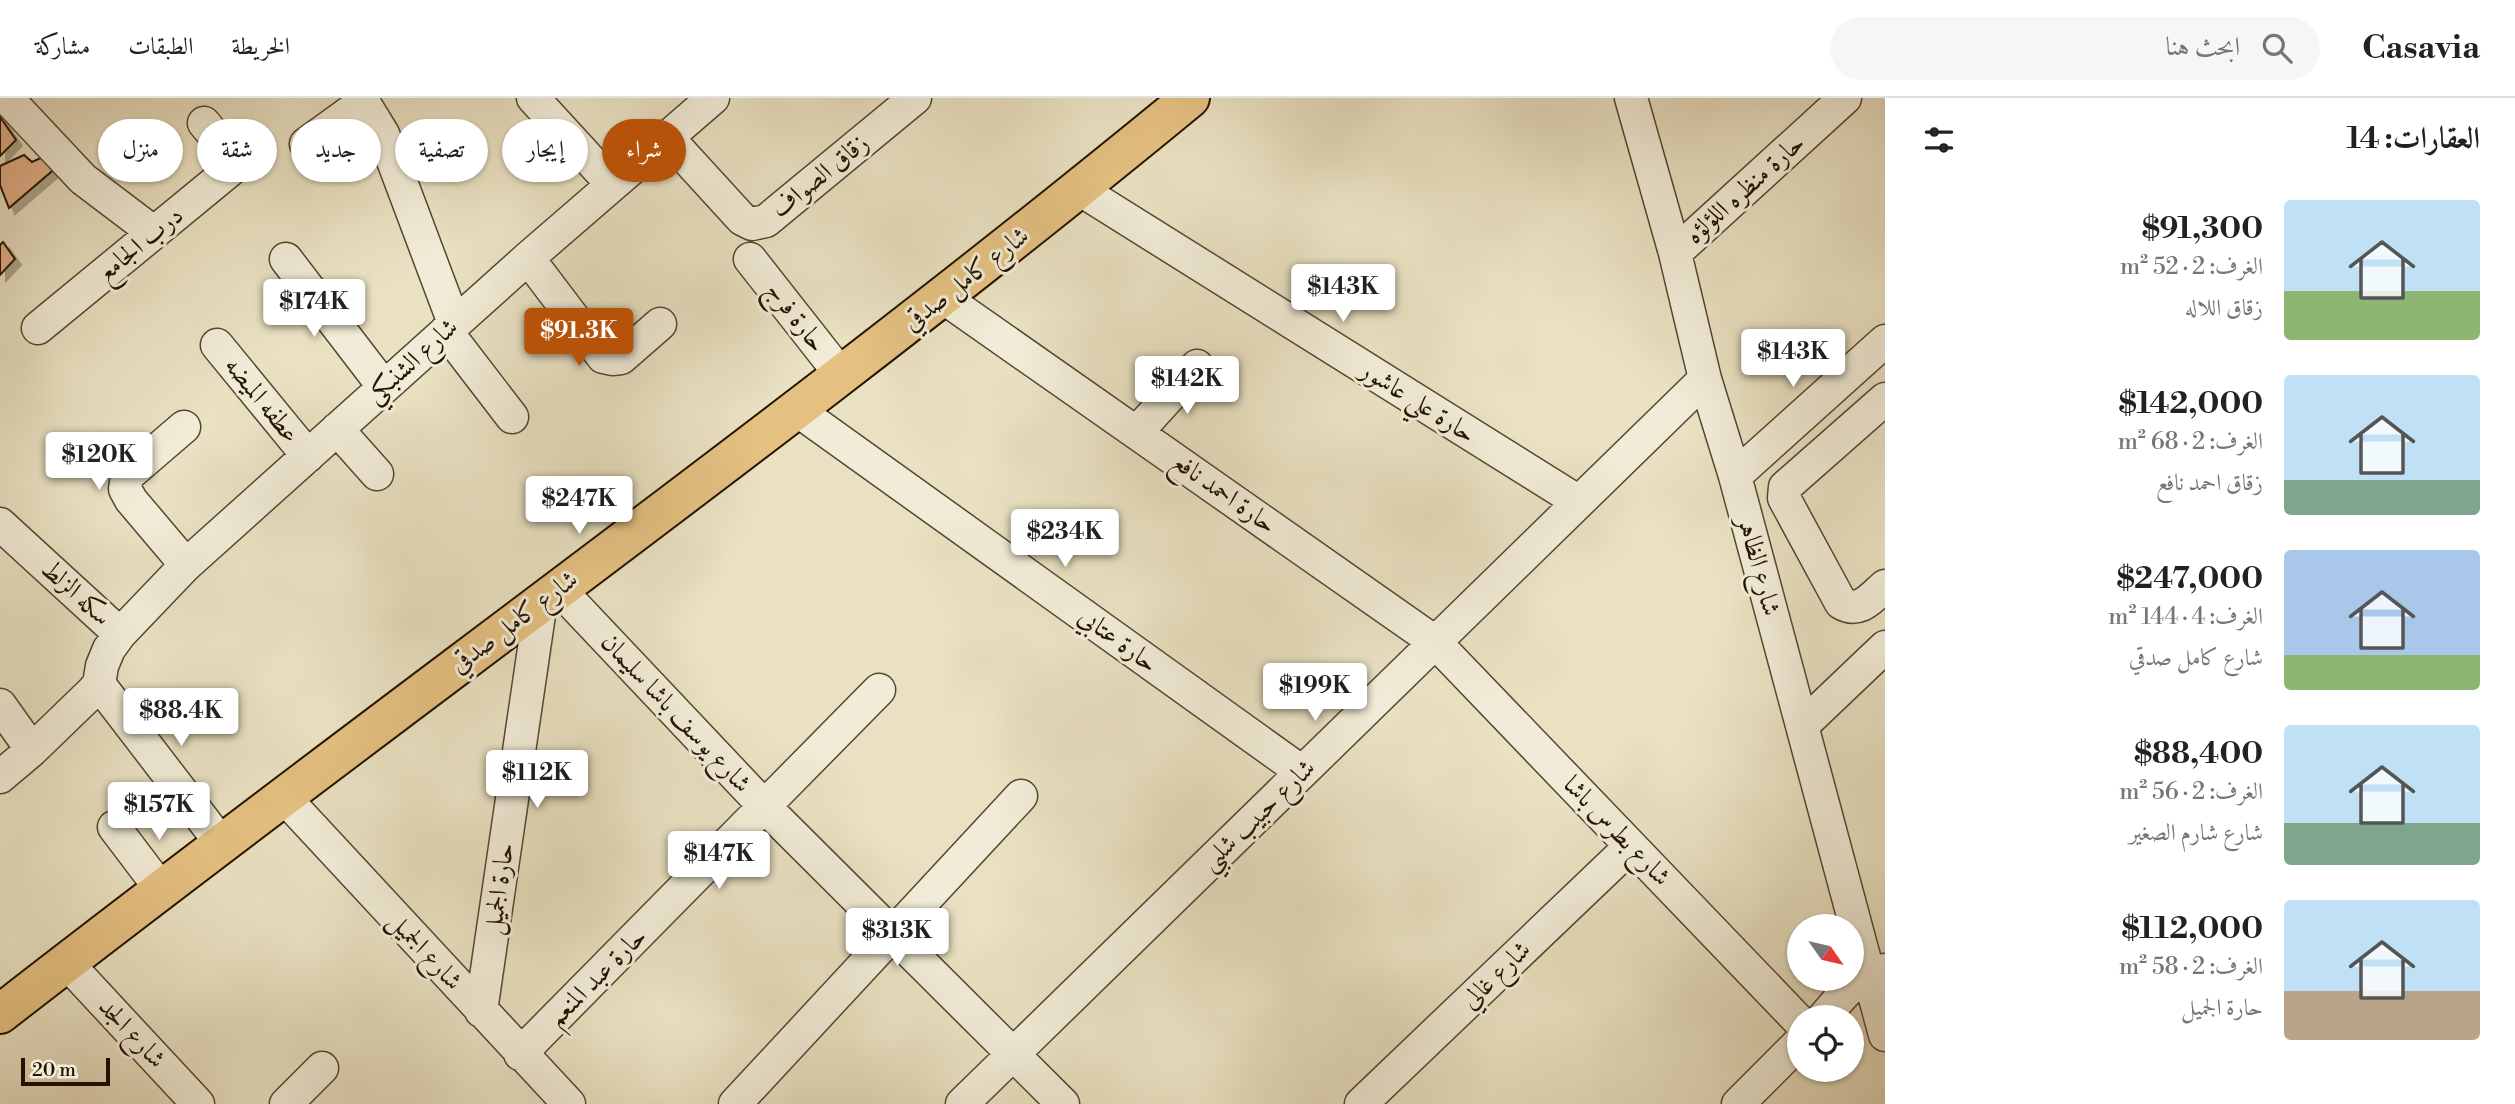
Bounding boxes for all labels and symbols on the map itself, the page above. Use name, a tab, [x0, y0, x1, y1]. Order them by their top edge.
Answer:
street label: زقاق الصواف	[765, 127, 875, 225]
street label: حارة منظره اللؤلؤه	[1679, 127, 1811, 251]
street label: درب الجامع	[90, 199, 194, 294]
street label: شارع كامل صدقي	[896, 220, 1039, 342]
pin: $143K	[1294, 264, 1392, 324]
street label: حارة فرج	[753, 275, 833, 363]
pin: $174K	[265, 280, 363, 339]
pin: $91.3K	[522, 308, 636, 368]
street label: شارع الشنبكي	[359, 311, 469, 416]
pin: $143K	[1744, 330, 1842, 389]
street label: عطفه الميضه	[218, 350, 306, 450]
street label: حارة علي عاشور	[1348, 352, 1482, 457]
pin: $142K	[1138, 356, 1236, 416]
pin: $120K	[50, 432, 148, 492]
street label: حارة احمد نافع	[1161, 445, 1283, 546]
pin: $247K	[530, 476, 628, 536]
pin: $234K	[1016, 510, 1114, 569]
street label: شارع الظاهر	[1725, 510, 1788, 621]
street label: سكه الزلط	[34, 553, 118, 633]
street label: شارع كامل صدقي	[444, 564, 587, 684]
street label: حارة عتابي	[1069, 600, 1164, 684]
street label: شارع يوسف باشا سليمان	[590, 626, 758, 803]
pin: $199K	[1266, 664, 1364, 723]
pin: $88.4K	[124, 688, 238, 748]
pin: $112K	[488, 750, 586, 810]
street label: شارع حبيب شلبي	[1194, 752, 1327, 883]
street label: شارع بطرس باشا	[1553, 769, 1678, 896]
pin: $157K	[110, 782, 208, 842]
pin: $147K	[670, 832, 768, 891]
street label: حارة الجميل	[477, 841, 522, 937]
street label: شارع الجميل	[377, 905, 469, 1000]
pin: $313K	[848, 908, 946, 968]
north arrow	[1787, 914, 1864, 990]
street label: حارة عبد المنعم	[541, 921, 659, 1039]
street label: شارع غالي	[1454, 934, 1541, 1020]
street label: شارع الجد	[88, 991, 173, 1078]
scale bar	[21, 1055, 110, 1087]

